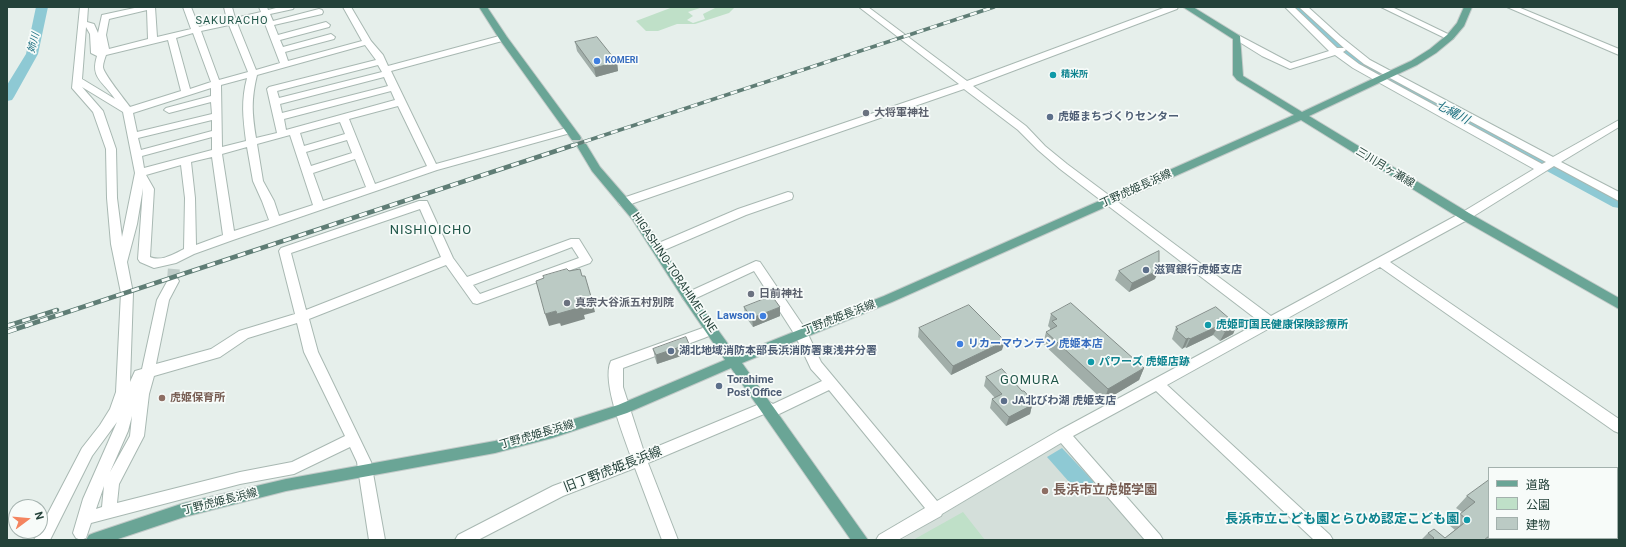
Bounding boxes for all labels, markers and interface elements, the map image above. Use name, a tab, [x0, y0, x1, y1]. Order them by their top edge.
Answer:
district label: SAKURACHO	[195, 14, 269, 28]
water label: 姉川	[26, 32, 42, 54]
marker: KOMERI	[592, 56, 602, 66]
place label: KOMERI	[605, 56, 638, 66]
marker: 精米所	[1048, 70, 1058, 80]
place label: 精米所	[1061, 70, 1088, 80]
water label: 七縄川	[1433, 98, 1471, 128]
place label: 大将軍神社	[874, 106, 929, 120]
marker: 大将軍神社	[861, 108, 871, 118]
place label: 虎姫まちづくりセンター	[1058, 110, 1179, 124]
marker: 虎姫まちづくりセンター	[1045, 112, 1055, 122]
street label: 三川月ヶ瀬線	[1353, 145, 1417, 191]
street label: 丁野虎姫長浜線	[1098, 167, 1174, 211]
street label: HIGASHINO-TORAHIME LINE	[629, 211, 719, 335]
district label: NISHIOICHO	[390, 223, 472, 239]
place label: 滋賀銀行虎姫支店	[1154, 263, 1242, 277]
marker: 滋賀銀行虎姫支店	[1141, 265, 1151, 275]
place label: 日前神社	[759, 287, 803, 301]
marker: 日前神社	[746, 289, 756, 299]
place label: 真宗大谷派五村別院	[575, 296, 674, 310]
marker: 真宗大谷派五村別院	[562, 298, 572, 308]
street label: 丁野虎姫長浜線	[801, 298, 877, 338]
place label: Lawson	[717, 309, 755, 323]
marker: Lawson	[758, 311, 768, 321]
place label: 虎姫町国民健康保険診療所	[1216, 318, 1348, 332]
marker: 虎姫町国民健康保険診療所	[1203, 320, 1213, 330]
place label: リカーマウンテン 虎姫本店	[968, 337, 1103, 351]
marker: リカーマウンテン 虎姫本店	[955, 339, 965, 349]
place label: 湖北地域消防本部長浜消防署東浅井分署	[679, 344, 877, 358]
marker: 湖北地域消防本部長浜消防署東浅井分署	[666, 346, 676, 356]
place label: パワーズ 虎姫店跡	[1099, 355, 1190, 369]
marker: パワーズ 虎姫店跡	[1086, 357, 1096, 367]
place label: Torahime Post Office	[727, 373, 782, 399]
district label: GOMURA	[1000, 373, 1060, 389]
marker: Torahime Post Office	[714, 381, 724, 391]
place label: 虎姫保育所	[170, 391, 225, 405]
marker: 虎姫保育所	[157, 393, 167, 403]
place label: JA北びわ湖 虎姫支店	[1012, 394, 1116, 408]
marker: JA北びわ湖 虎姫支店	[999, 396, 1009, 406]
street label: 丁野虎姫長浜線	[498, 418, 576, 452]
street label: 旧丁野虎姫長浜線	[562, 444, 664, 496]
legend	[1488, 467, 1618, 539]
text: 道路	[1526, 478, 1550, 492]
place label: 長浜市立虎姫学園	[1053, 483, 1157, 499]
street label: 丁野虎姫長浜線	[181, 486, 259, 518]
marker: 長浜市立虎姫学園	[1040, 486, 1050, 496]
text: 公園	[1526, 498, 1550, 512]
north arrow	[8, 499, 48, 539]
text: N	[32, 510, 46, 521]
place label: 長浜市立こども園とらひめ認定こども園	[1225, 512, 1459, 528]
marker: 長浜市立こども園とらひめ認定こども園	[1462, 515, 1472, 525]
text: 建物	[1526, 518, 1550, 532]

